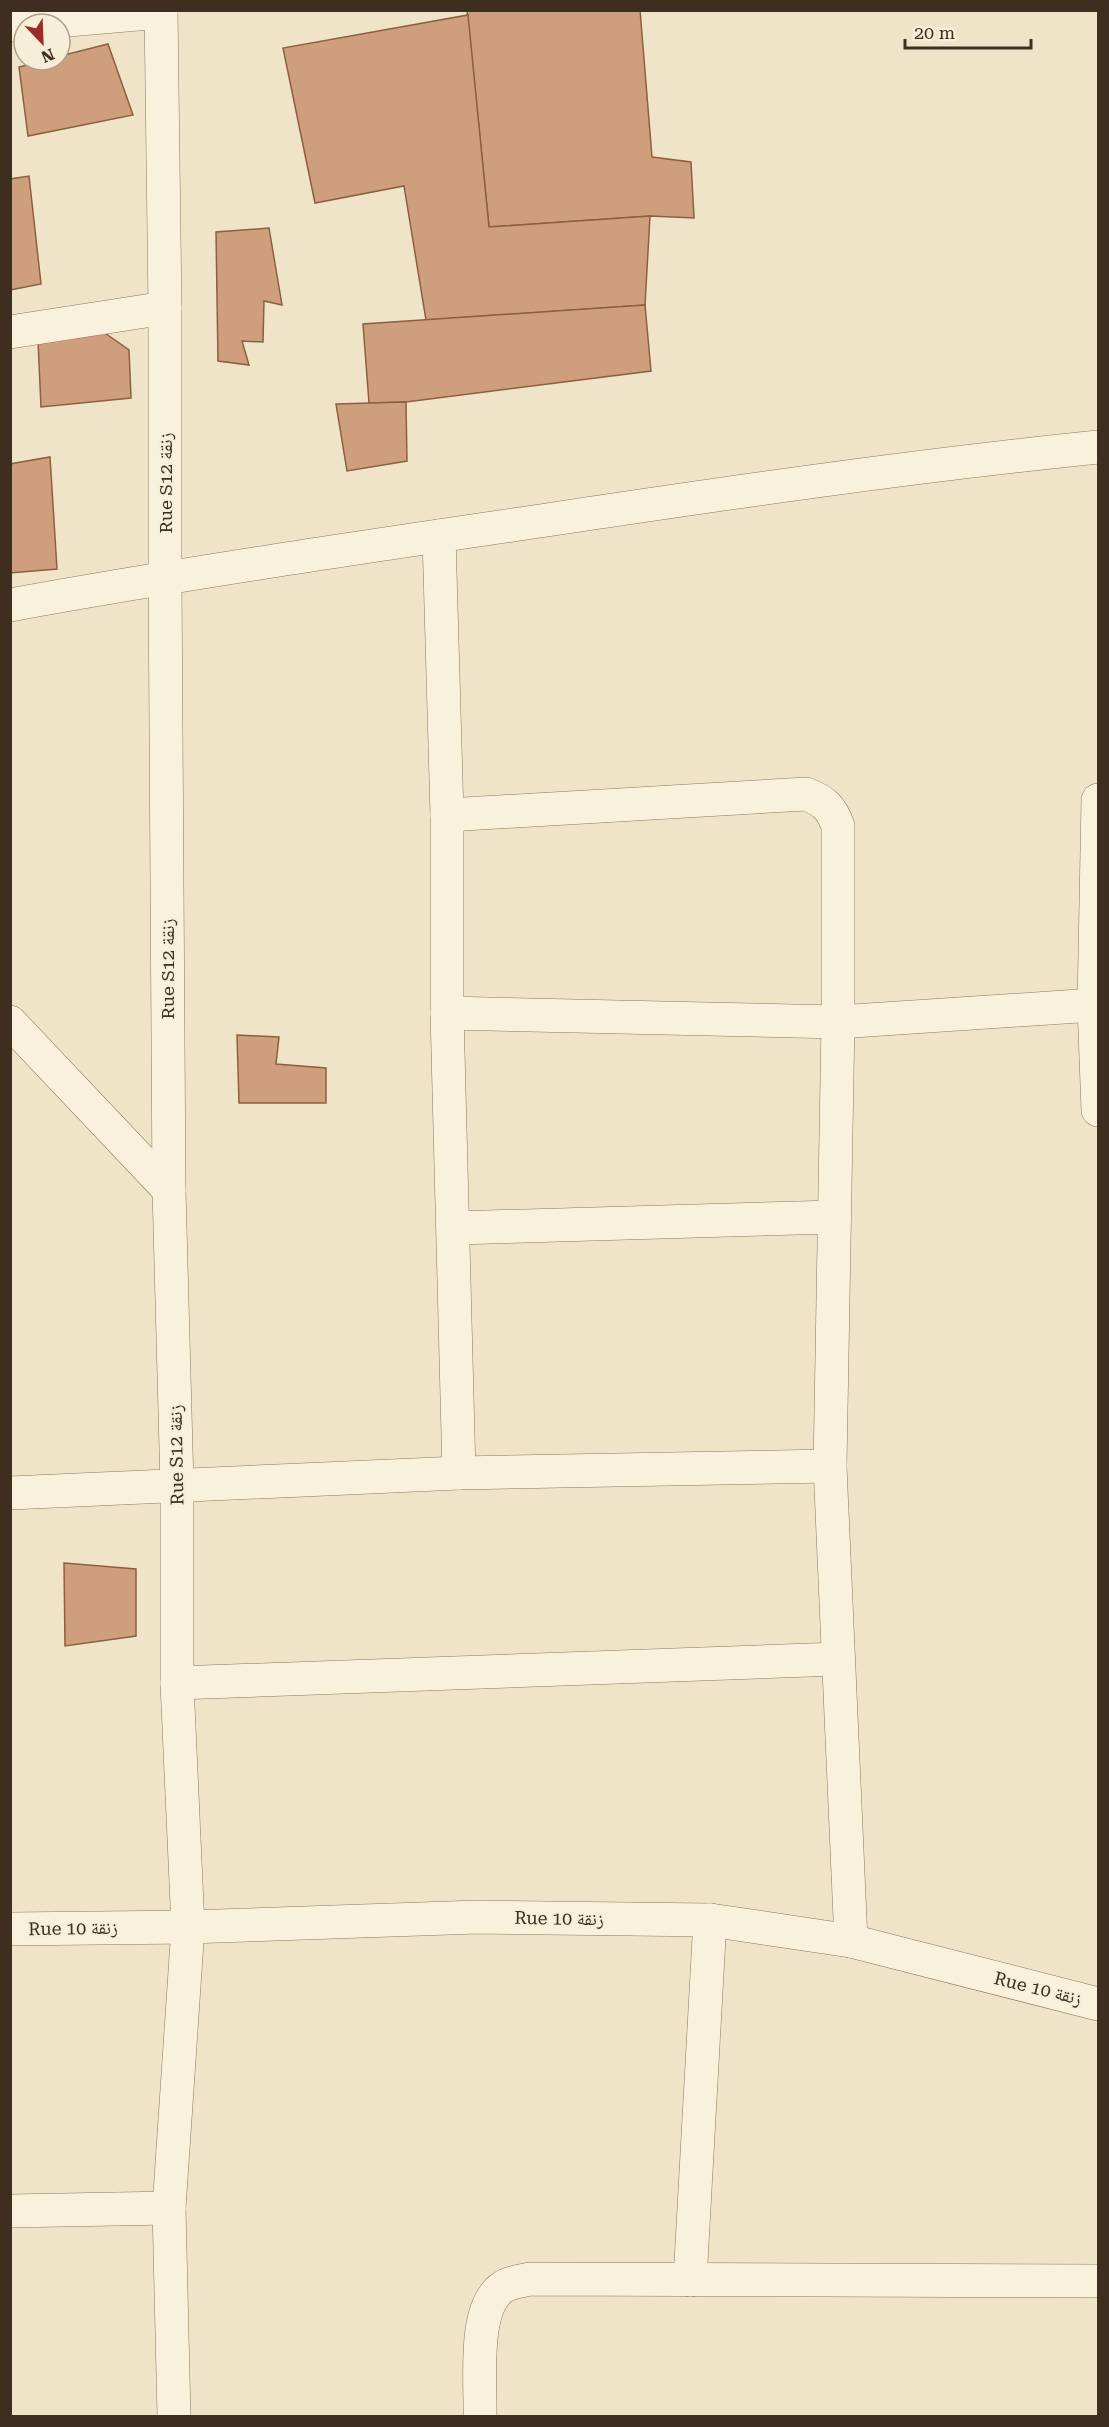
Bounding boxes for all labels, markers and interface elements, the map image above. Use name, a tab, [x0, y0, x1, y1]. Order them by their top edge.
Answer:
north arrow	[12, 12, 72, 72]
scale bar	[905, 12, 1031, 50]
text: 20 m	[914, 22, 955, 43]
text: N	[38, 44, 57, 67]
street label: Rue S12 زنقة	[155, 433, 176, 533]
street label: Rue S12 زنقة	[157, 919, 178, 1019]
street label: Rue S12 زنقة	[165, 1404, 187, 1506]
street label: Rue 10 زنقة	[514, 1907, 604, 1929]
street label: Rue 10 زنقة	[28, 1917, 118, 1939]
street label: Rue 10 زنقة	[992, 1967, 1084, 2009]

